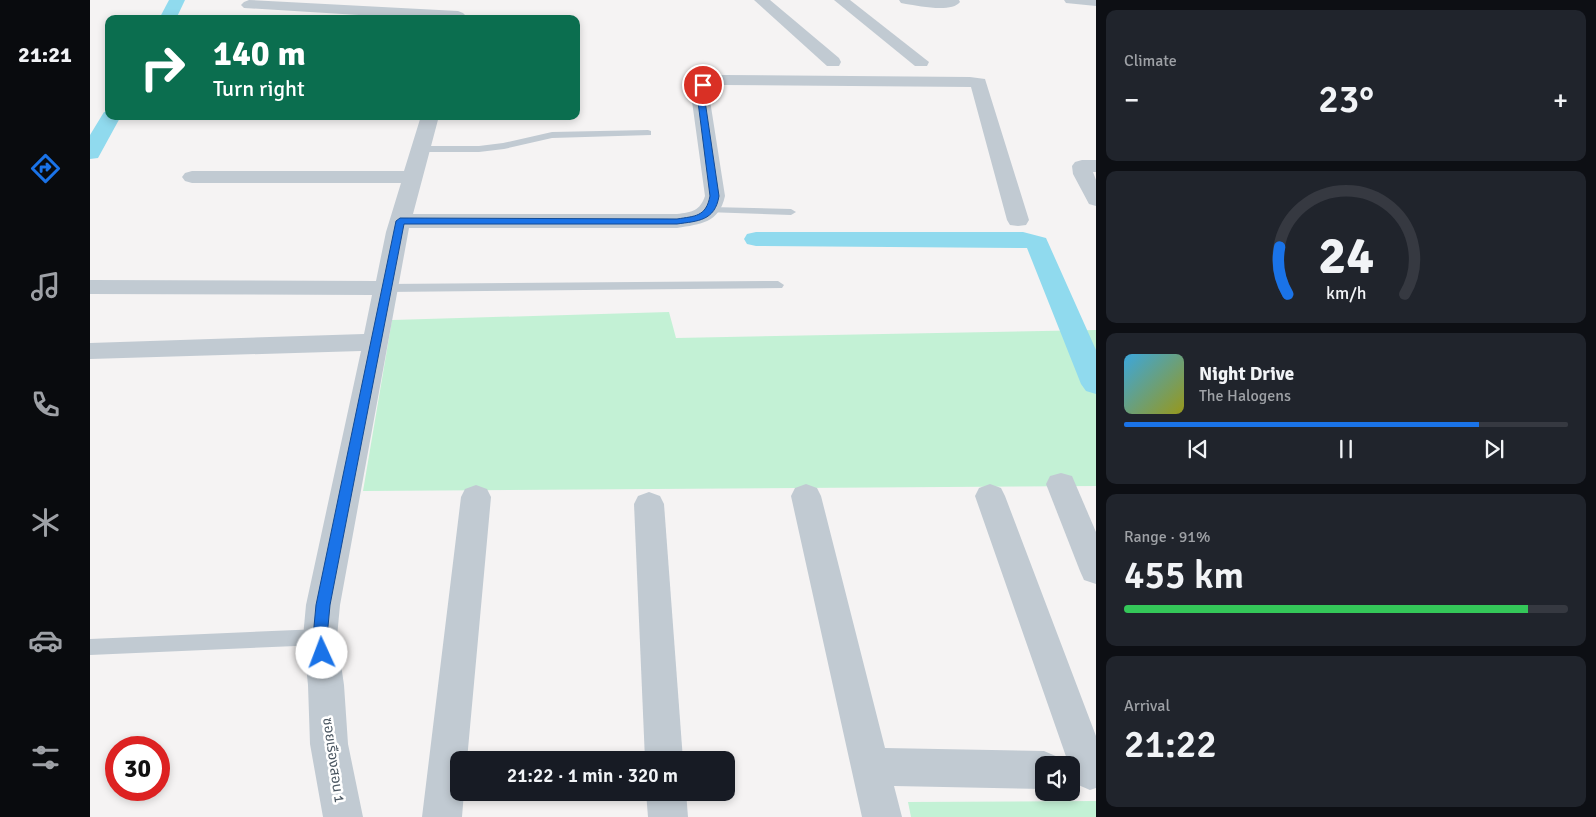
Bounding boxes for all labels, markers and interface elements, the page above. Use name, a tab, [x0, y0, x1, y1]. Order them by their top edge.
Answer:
text: 140 m	[213, 32, 306, 75]
icon: right	[130, 35, 195, 100]
text: 21:21	[18, 41, 72, 68]
text: Climate	[1124, 51, 1177, 71]
pin	[682, 64, 724, 106]
icon: arrive	[689, 71, 717, 99]
text: Turn right	[213, 75, 305, 102]
text: 23°	[1318, 76, 1374, 123]
text: −	[1124, 83, 1139, 117]
text: +	[1553, 83, 1568, 117]
icon: directions	[28, 151, 63, 186]
text: 24	[1318, 224, 1374, 288]
icon: music	[28, 269, 63, 304]
text: km/h	[1326, 282, 1366, 304]
text: Night Drive	[1199, 362, 1294, 386]
text: The Halogens	[1199, 386, 1291, 406]
icon: phone	[28, 387, 63, 422]
icon: previous	[1184, 435, 1212, 463]
icon: pause	[1332, 435, 1360, 463]
icon: next	[1480, 435, 1508, 463]
icon: climate	[28, 505, 63, 540]
text: Range · 91%	[1124, 527, 1210, 547]
text: 455 km	[1124, 552, 1244, 599]
icon: car	[28, 623, 63, 658]
position arrow	[295, 626, 347, 678]
text: Arrival	[1124, 696, 1170, 716]
street label: ซอยเรืองสอน 1	[319, 716, 348, 804]
text: 21:22	[1124, 721, 1217, 768]
speed limit sign: 30	[105, 736, 170, 801]
icon: filters	[28, 740, 63, 775]
map controls	[1035, 756, 1080, 801]
button: sound	[1035, 756, 1080, 801]
text: 21:22 · 1 min · 320 m	[507, 764, 678, 788]

